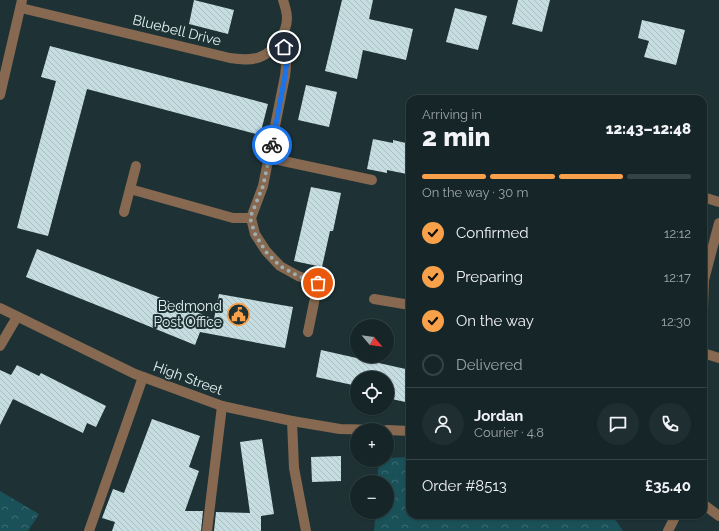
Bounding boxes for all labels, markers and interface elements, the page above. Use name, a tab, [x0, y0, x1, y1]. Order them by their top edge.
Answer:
street label: Bluebell Drive	[131, 11, 223, 49]
pin	[267, 30, 301, 64]
icon: home	[273, 36, 295, 58]
text: Arriving in	[422, 107, 482, 122]
text: 12:43–12:48	[606, 120, 691, 138]
text: 2 min	[422, 122, 490, 152]
courier	[252, 125, 292, 165]
icon: bike	[261, 134, 283, 156]
text: On the way · 30 m	[422, 185, 528, 200]
icon: check	[422, 222, 444, 244]
text: Confirmed	[456, 224, 529, 242]
text: 12:12	[664, 226, 691, 241]
pin	[301, 266, 335, 300]
icon: check	[422, 266, 444, 288]
text: Preparing	[456, 268, 523, 286]
text: 12:17	[664, 270, 691, 285]
icon: bag	[307, 272, 329, 294]
place label: Bedmond Post Office	[153, 298, 222, 330]
public building icon: Bedmond Post Office	[225, 301, 251, 327]
icon: check	[422, 310, 444, 332]
text: On the way	[456, 312, 534, 330]
text: 12:30	[661, 314, 691, 329]
north arrow	[350, 319, 394, 363]
map controls	[350, 319, 394, 519]
text: Delivered	[456, 356, 523, 374]
street label: High Street	[151, 358, 225, 398]
button: locate	[350, 371, 394, 415]
button: person	[422, 403, 464, 445]
button: chat	[597, 403, 639, 445]
button: phone	[649, 403, 691, 445]
text: Jordan	[474, 407, 523, 425]
button: +	[350, 423, 394, 467]
text: Courier · 4.8	[474, 425, 544, 440]
button: −	[350, 475, 394, 519]
text: Order #8513	[422, 477, 507, 495]
text: £35.40	[645, 477, 691, 495]

